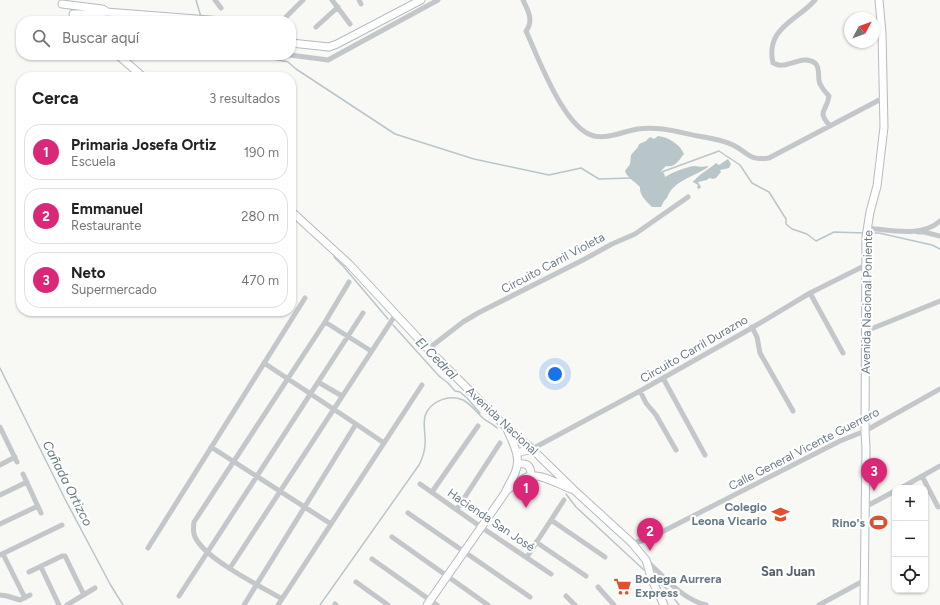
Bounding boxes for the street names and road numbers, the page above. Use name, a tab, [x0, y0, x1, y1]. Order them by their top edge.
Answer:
street label: Circuito Carril Violeta	[499, 230, 607, 296]
street label: Avenida Nacional Poniente	[859, 230, 875, 374]
street label: Circuito Carril Durazno	[638, 312, 750, 386]
street label: Avenida Nacional	[463, 384, 541, 458]
street label: Calle General Vicente Guerrero	[726, 405, 882, 493]
street label: Hacienda San José	[445, 486, 538, 555]

